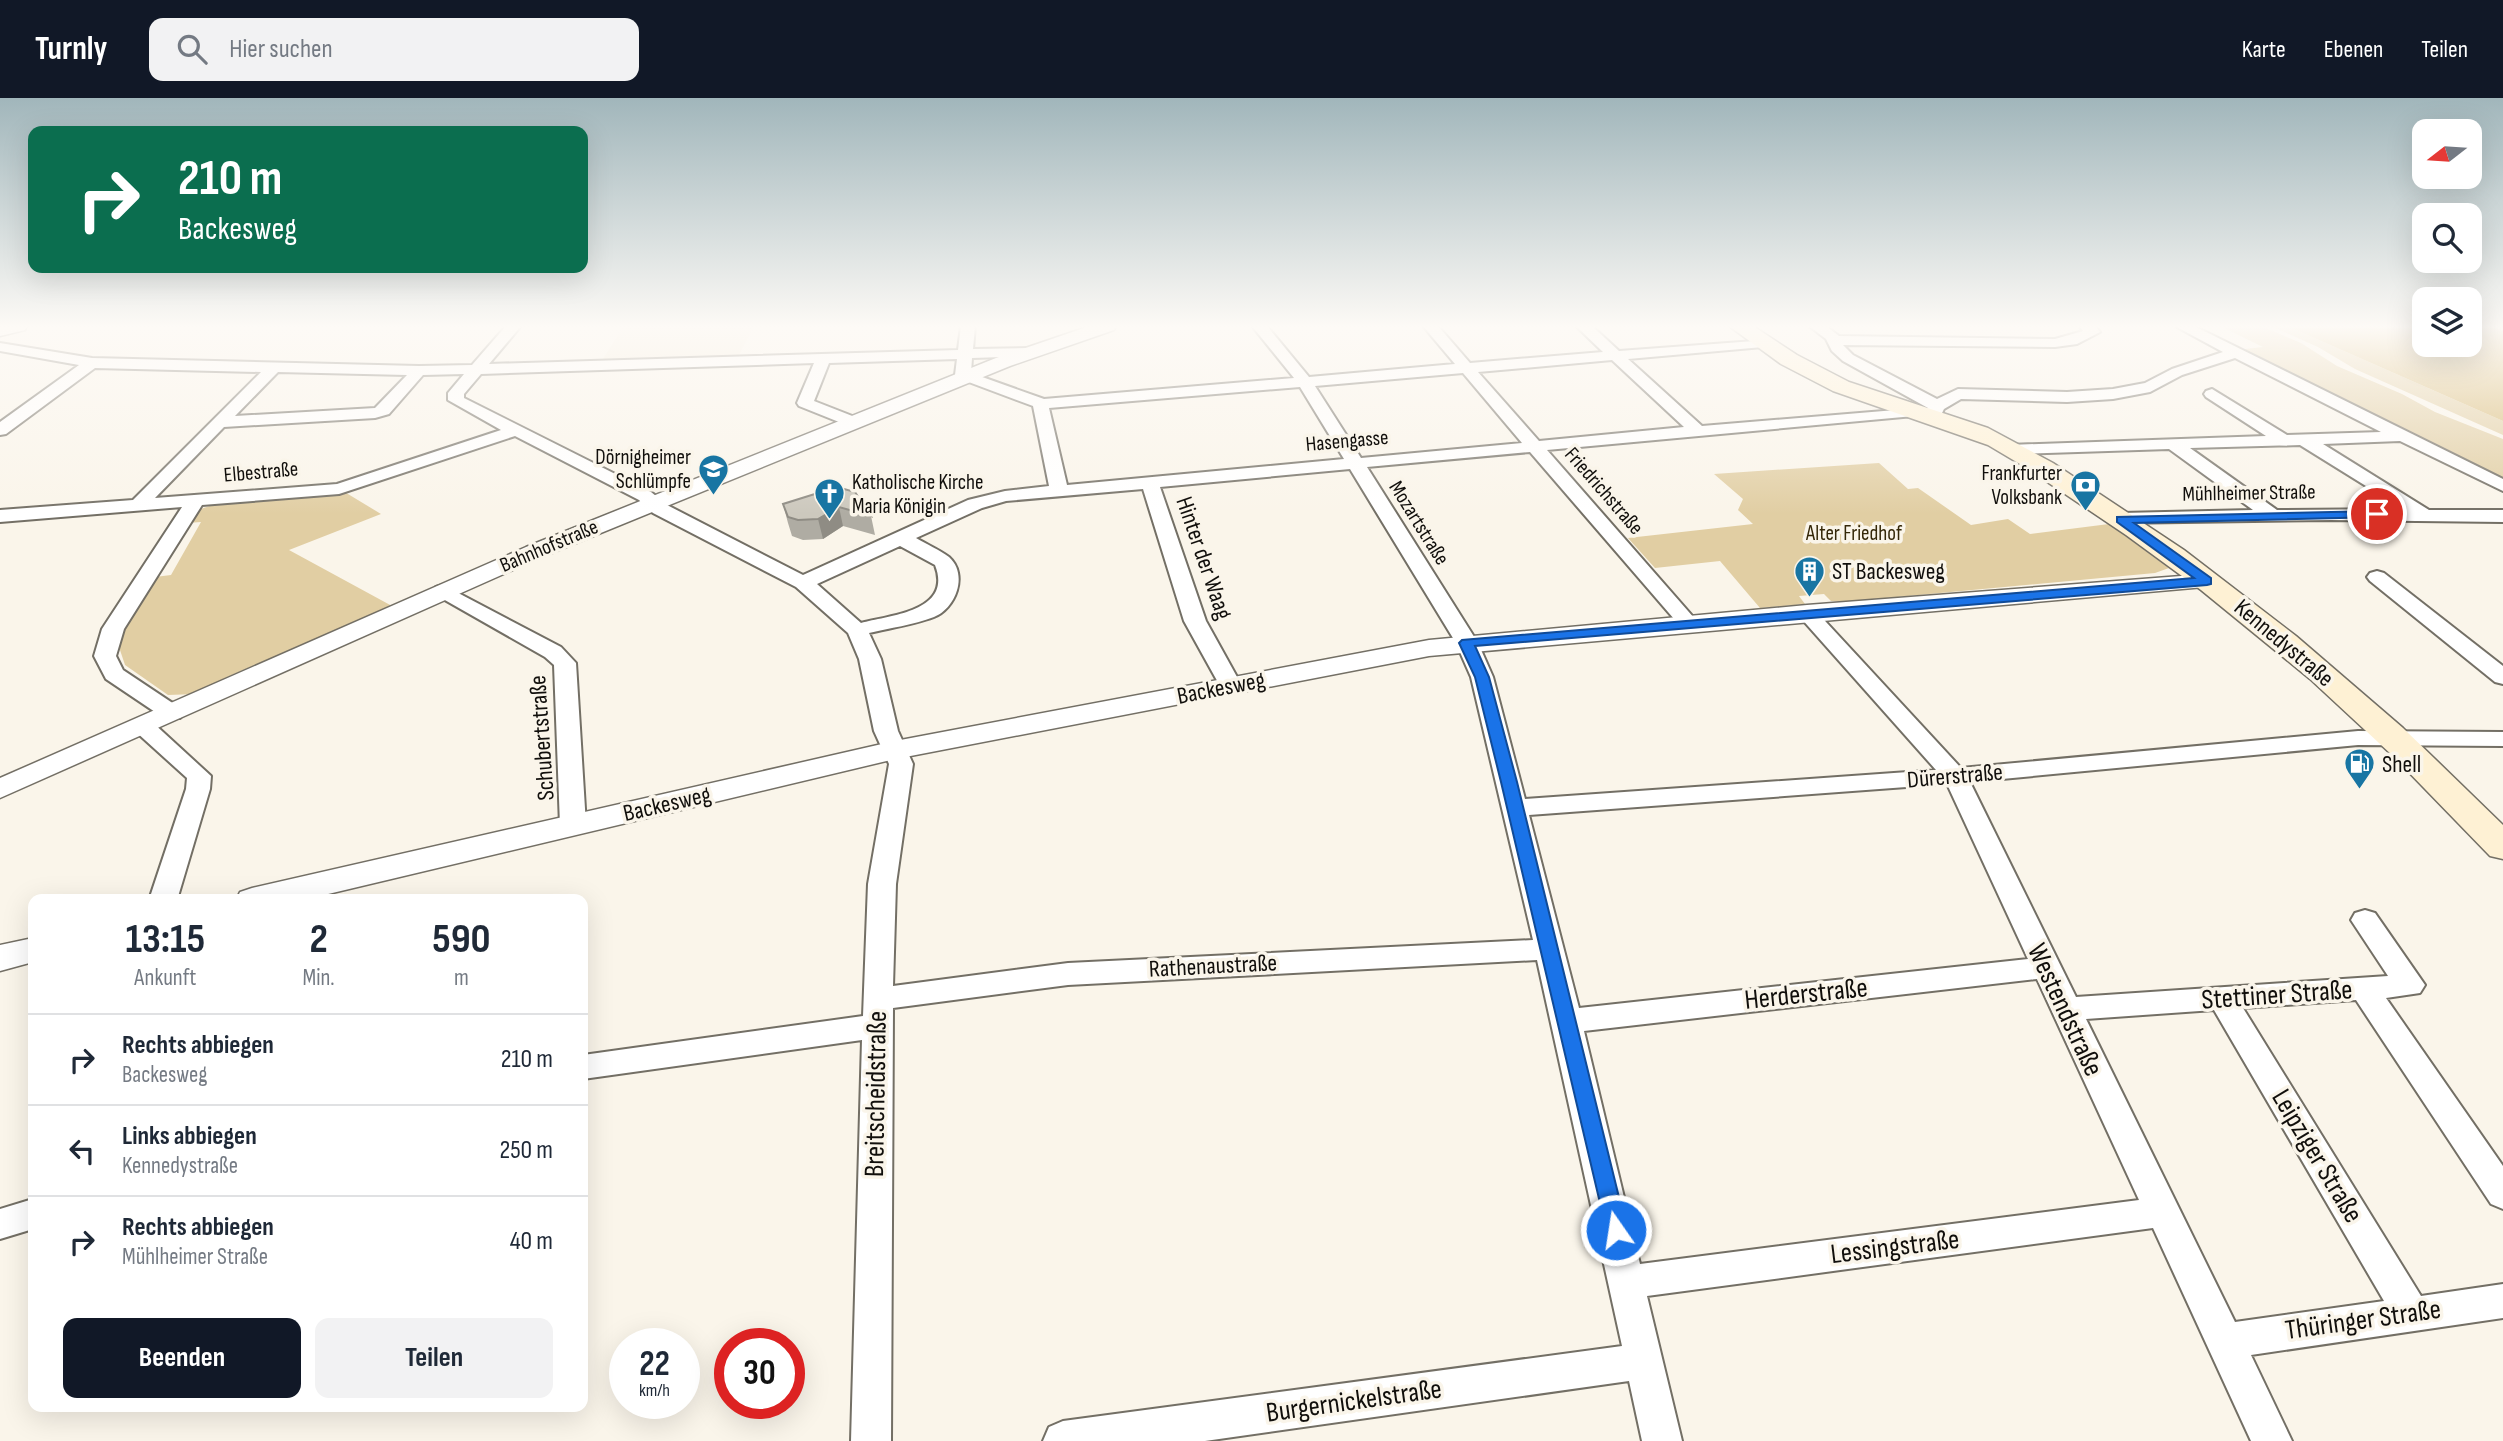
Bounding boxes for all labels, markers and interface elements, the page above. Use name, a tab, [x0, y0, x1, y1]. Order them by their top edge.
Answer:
search box	[149, 18, 639, 81]
text: Turnly	[35, 29, 107, 69]
icon: search	[173, 30, 211, 68]
text: Hier suchen	[229, 34, 333, 65]
text: Karte	[2242, 35, 2286, 64]
text: Ebenen	[2324, 35, 2383, 64]
text: Teilen	[2421, 35, 2468, 64]
north arrow	[2412, 119, 2482, 189]
map controls	[2412, 119, 2482, 357]
text: 210 m	[178, 150, 282, 209]
icon: right	[63, 154, 154, 245]
button: search	[2412, 203, 2482, 273]
text: Backesweg	[178, 210, 297, 249]
button: layers	[2412, 287, 2482, 357]
street label: Hasengasse	[1304, 425, 1390, 457]
street label: Friedrichstraße	[1559, 442, 1649, 540]
place label: Dörnigheimer Schlümpfe	[595, 445, 691, 494]
school or university icon: Dörnigheimer Schlümpfe	[697, 452, 731, 496]
street label: Elbestraße	[223, 456, 299, 488]
place label: Frankfurter Volksbank	[1981, 461, 2062, 510]
bank icon: Frankfurter Volksbank	[2068, 468, 2102, 512]
place label: Katholische Kirche Maria Königin	[852, 470, 984, 519]
street label: Mozartstraße	[1383, 476, 1455, 570]
church icon: Katholische Kirche Maria Königin	[812, 477, 846, 521]
street label: Mühlheimer Straße	[2182, 479, 2316, 507]
pin	[2347, 484, 2407, 544]
street label: Hinter der Waag	[1169, 493, 1239, 623]
icon: arrive	[2358, 495, 2396, 533]
street label: Bahnhofstraße	[496, 514, 602, 578]
park label: Alter Friedhof	[1805, 521, 1903, 546]
building icon: ST Backesweg	[1792, 554, 1826, 598]
place label: ST Backesweg	[1832, 557, 1945, 586]
street label: Kennedystraße	[2228, 593, 2340, 693]
street label: Backesweg	[1174, 665, 1268, 711]
street label: Schubertstraße	[523, 674, 561, 802]
fuel station icon: Shell	[2342, 747, 2376, 791]
place label: Shell	[2382, 750, 2421, 779]
street label: Dürerstraße	[1906, 757, 2004, 795]
street label: Backesweg	[620, 780, 714, 828]
text: 13:15	[125, 914, 205, 965]
text: 2	[309, 914, 328, 965]
text: 590	[432, 914, 491, 965]
street label: Westendstraße	[2020, 939, 2110, 1081]
street label: Rathenaustraße	[1148, 948, 1278, 984]
text: Ankunft	[134, 964, 196, 992]
text: Min.	[303, 964, 335, 992]
text: m	[454, 964, 469, 992]
street label: Herderstraße	[1743, 971, 1869, 1017]
street label: Stettiner Straße	[2200, 973, 2354, 1017]
street label: Breitscheidstraße	[858, 1011, 894, 1177]
text: Rechts abbiegen	[122, 1030, 274, 1061]
icon: right	[63, 1041, 101, 1079]
text: 210 m	[501, 1044, 553, 1075]
text: Backesweg	[122, 1061, 208, 1089]
street label: Leipziger Straße	[2264, 1083, 2370, 1229]
text: Links abbiegen	[122, 1121, 257, 1152]
icon: left	[63, 1132, 101, 1170]
text: 250 m	[499, 1135, 553, 1166]
text: Kennedystraße	[122, 1152, 238, 1180]
position arrow	[1579, 1193, 1653, 1267]
text: Rechts abbiegen	[122, 1212, 274, 1243]
icon: right	[63, 1223, 101, 1261]
street label: Lessingstraße	[1829, 1223, 1961, 1271]
text: 40 m	[510, 1226, 553, 1257]
text: Mühlheimer Straße	[122, 1243, 268, 1271]
street label: Thüringer Straße	[2283, 1293, 2443, 1347]
button: Beenden	[63, 1318, 301, 1398]
button: Teilen	[315, 1318, 553, 1398]
speed limit sign: 30	[714, 1328, 805, 1419]
text: 22	[639, 1343, 670, 1386]
street label: Burgernickelstraße	[1264, 1372, 1444, 1430]
text: km/h	[639, 1380, 670, 1401]

